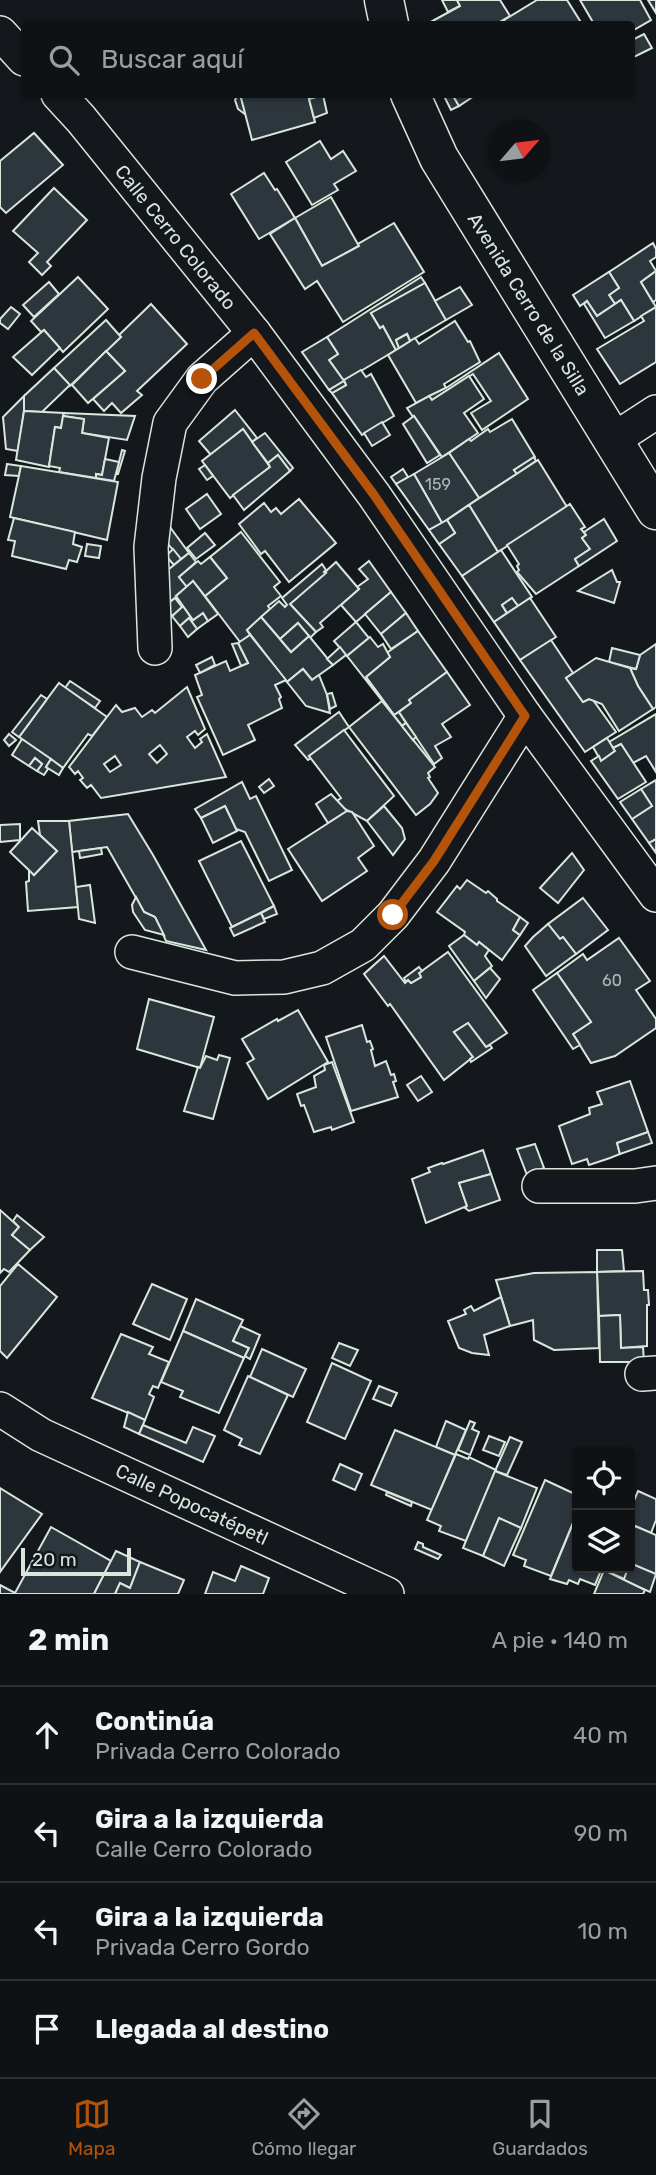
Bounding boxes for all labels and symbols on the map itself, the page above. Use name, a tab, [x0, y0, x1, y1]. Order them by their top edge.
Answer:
north arrow	[488, 119, 551, 182]
street label: Calle Cerro Colorado	[110, 160, 241, 314]
street label: Avenida Cerro de la Silla	[463, 209, 594, 400]
route end	[186, 363, 217, 394]
house number: 159	[425, 475, 451, 494]
route start	[377, 899, 408, 930]
house number: 60	[602, 971, 622, 990]
street label: Calle Popocatépetl	[112, 1459, 272, 1550]
scale bar	[21, 1545, 131, 1577]

